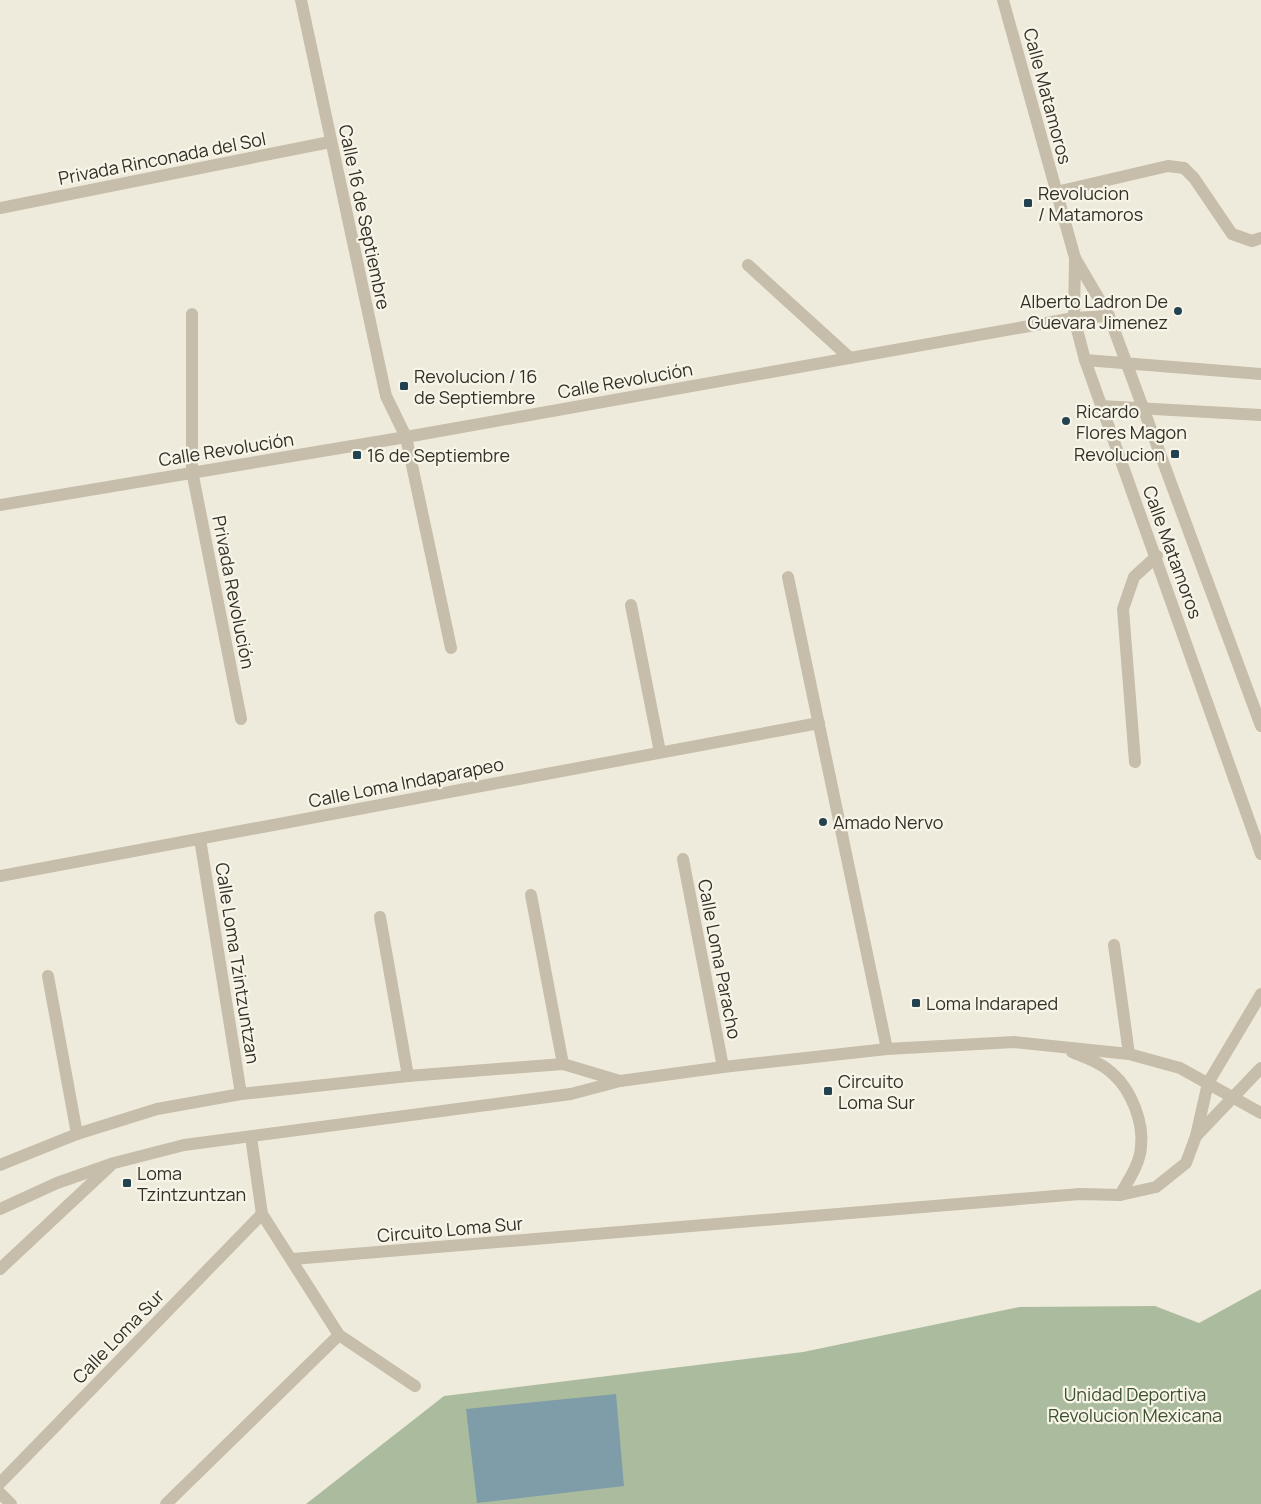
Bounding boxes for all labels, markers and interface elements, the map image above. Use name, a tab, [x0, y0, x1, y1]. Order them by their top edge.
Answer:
street label: Calle Matamoros	[1018, 25, 1078, 167]
street label: Calle 16 de Septiembre	[334, 122, 396, 312]
street label: Privada Rinconada del Sol	[56, 126, 268, 190]
place label: Revolucion / Matamoros	[1038, 181, 1143, 226]
marker: Revolucion / Matamoros	[1022, 197, 1034, 209]
place label: Alberto Ladron De Guevara Jimenez	[1020, 289, 1168, 334]
marker: Alberto Ladron De Guevara Jimenez	[1172, 305, 1184, 317]
street label: Calle Revolución	[556, 356, 694, 404]
place label: Revolucion / 16 de Septiembre	[414, 364, 537, 409]
marker: Revolucion / 16 de Septiembre	[398, 380, 410, 392]
place label: Ricardo Flores Magon	[1076, 399, 1187, 444]
marker: Ricardo Flores Magon	[1060, 415, 1072, 427]
street label: Calle Revolución	[157, 426, 295, 472]
place label: Revolucion	[1074, 442, 1165, 466]
place label: 16 de Septiembre	[367, 443, 510, 467]
marker: Revolucion	[1169, 448, 1181, 460]
marker: 16 de Septiembre	[351, 449, 363, 461]
street label: Calle Matamoros	[1138, 482, 1208, 622]
street label: Privada Revolución	[207, 513, 261, 671]
street label: Calle Loma Indaparapeo	[306, 751, 506, 813]
place label: Amado Nervo	[833, 810, 943, 834]
marker: Amado Nervo	[817, 816, 829, 828]
street label: Calle Loma Tzintzuntzan	[210, 861, 266, 1065]
street label: Calle Loma Paracho	[693, 877, 747, 1041]
place label: Loma Indaraped	[926, 991, 1058, 1015]
marker: Loma Indaraped	[910, 997, 922, 1009]
place label: Circuito Loma Sur	[838, 1069, 915, 1114]
marker: Circuito Loma Sur	[822, 1085, 834, 1097]
place label: Loma Tzintzuntzan	[137, 1161, 246, 1206]
marker: Loma Tzintzuntzan	[121, 1177, 133, 1189]
street label: Circuito Loma Sur	[376, 1211, 524, 1247]
street label: Calle Loma Sur	[67, 1283, 169, 1388]
park label: Unidad Deportiva Revolucion Mexicana	[1048, 1382, 1222, 1427]

